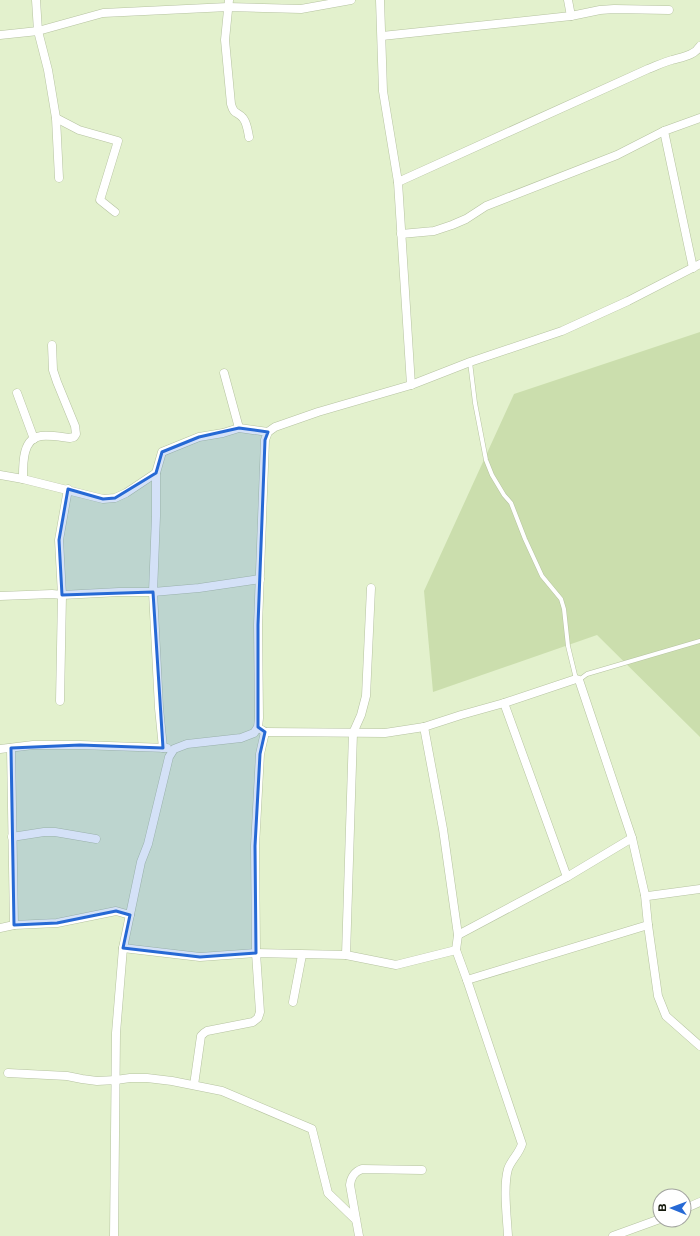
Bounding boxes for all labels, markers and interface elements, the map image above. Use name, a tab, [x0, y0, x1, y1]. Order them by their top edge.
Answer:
north arrow	[652, 1188, 692, 1228]
text: B	[655, 1203, 669, 1212]

